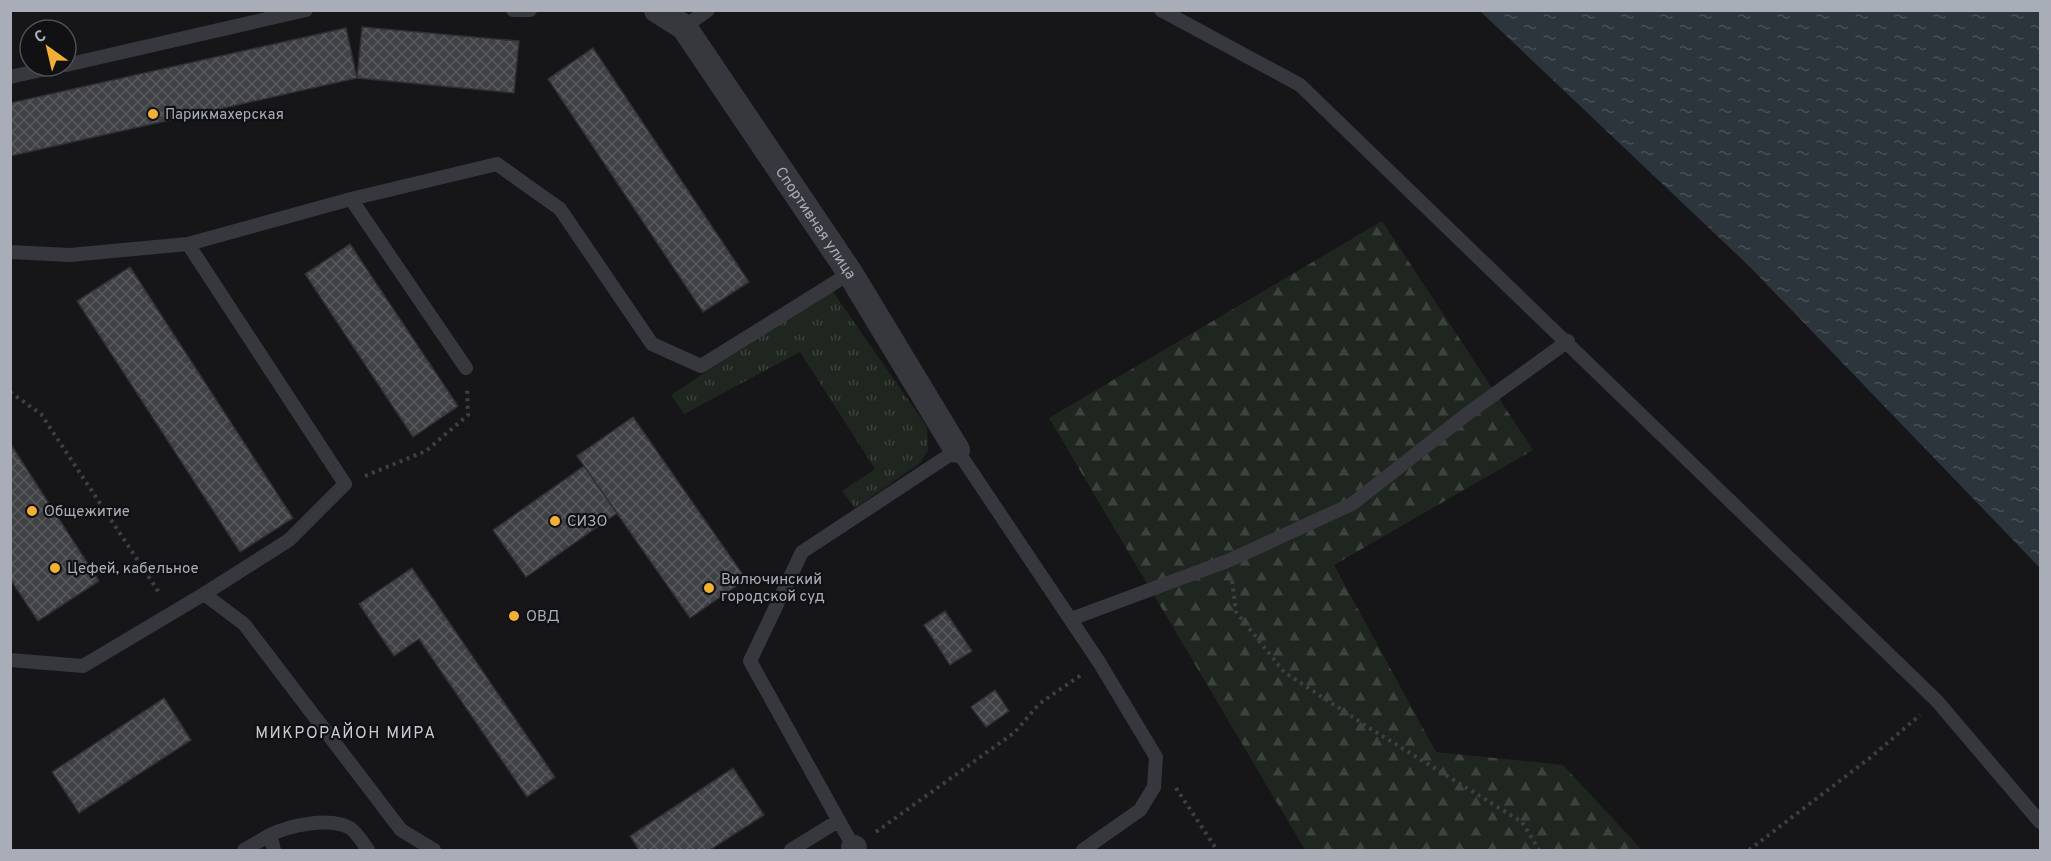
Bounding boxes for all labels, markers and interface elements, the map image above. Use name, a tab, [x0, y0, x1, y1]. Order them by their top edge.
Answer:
north arrow	[18, 18, 78, 78]
text: С	[31, 26, 51, 48]
place label: Парикмахерская	[165, 106, 284, 125]
marker: Парикмахерская	[146, 107, 160, 121]
street label: Спортивная улица	[770, 164, 860, 283]
place label: Общежитие	[44, 503, 130, 522]
marker: Общежитие	[25, 504, 39, 518]
place label: СИЗО	[567, 513, 607, 532]
marker: СИЗО	[548, 514, 562, 528]
place label: Цефей, кабельное	[67, 560, 199, 579]
marker: Цефей, кабельное	[48, 561, 62, 575]
place label: Вилючинский городской суд	[721, 571, 825, 607]
marker: Вилючинский городской суд	[702, 581, 716, 595]
place label: ОВД	[526, 608, 560, 627]
marker: ОВД	[507, 609, 521, 623]
district label: МИКРОРАЙОН МИРА	[255, 722, 437, 744]

